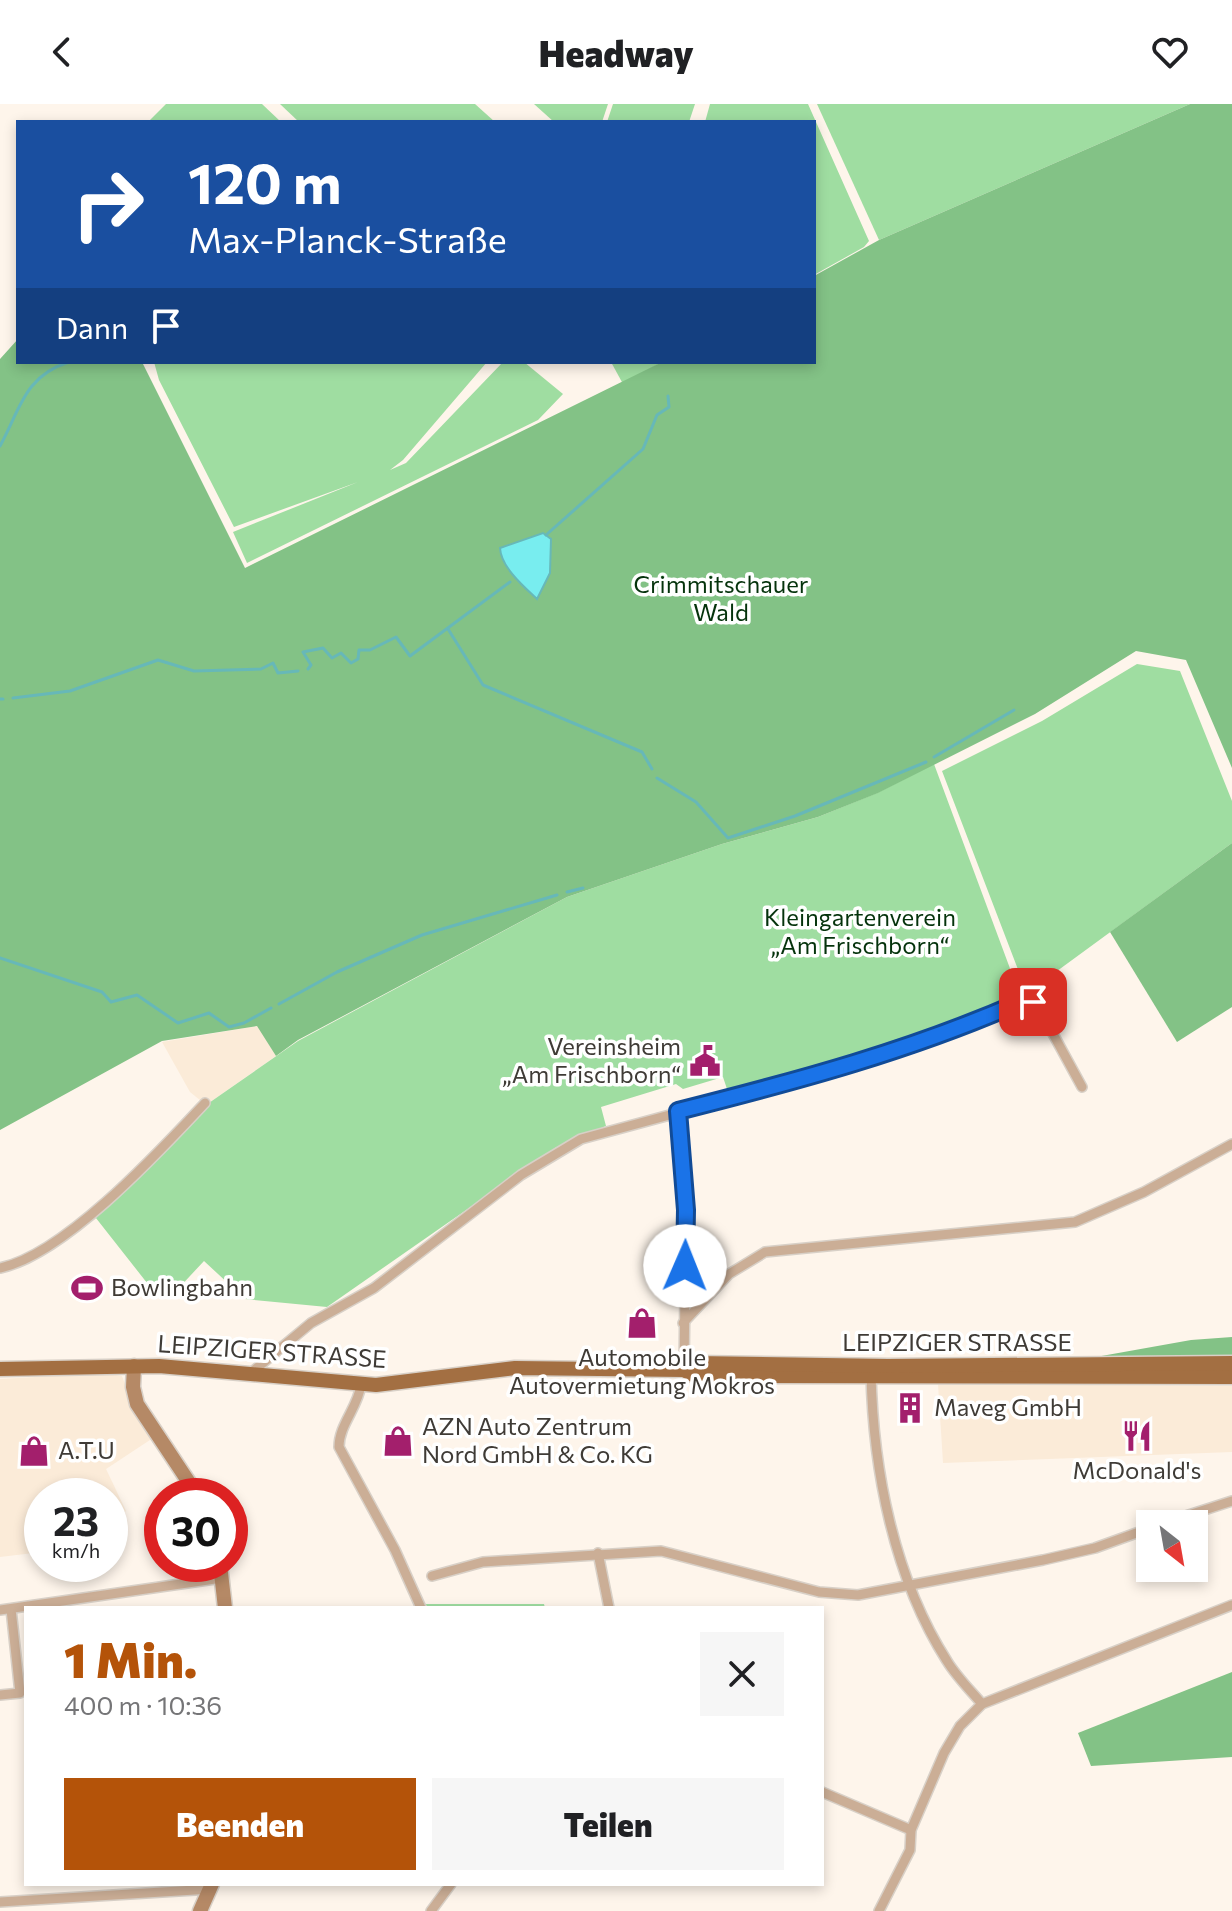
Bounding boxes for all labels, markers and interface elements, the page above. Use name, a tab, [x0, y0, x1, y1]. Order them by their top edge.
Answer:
icon: back	[40, 30, 84, 74]
text: Headway	[538, 30, 694, 74]
icon: heart	[1148, 30, 1192, 74]
text: 120 m	[188, 147, 342, 216]
icon: right	[56, 152, 160, 256]
text: Max-Planck-Straße	[188, 216, 507, 260]
icon: arrive	[144, 304, 188, 348]
text: Dann	[56, 308, 128, 345]
park label: Crimmitschauer Wald	[634, 569, 809, 626]
park label: Kleingartenverein „Am Frischborn“	[764, 902, 956, 959]
pin	[999, 968, 1067, 1036]
icon: arrive	[1011, 980, 1055, 1024]
place label: Vereinsheim „Am Frischborn“	[502, 1031, 681, 1088]
public building icon: Vereinsheim „Am Frischborn“	[688, 1044, 722, 1078]
position arrow	[643, 1224, 727, 1308]
sports icon: Bowlingbahn	[70, 1271, 104, 1305]
place label: Bowlingbahn	[111, 1272, 253, 1301]
shop icon: Automobile Autovermietung Mokros	[625, 1306, 659, 1340]
street label: LEIPZIGER STRASSE	[842, 1327, 1072, 1356]
street label: LEIPZIGER STRASSE	[157, 1328, 387, 1373]
place label: Automobile Autovermietung Mokros	[509, 1342, 775, 1399]
building icon: Maveg GmbH	[893, 1391, 927, 1425]
place label: Maveg GmbH	[934, 1392, 1082, 1421]
place label: AZN Auto Zentrum Nord GmbH & Co. KG	[422, 1411, 653, 1468]
restaurant icon: McDonald's	[1120, 1419, 1154, 1453]
shop icon: AZN Auto Zentrum Nord GmbH & Co. KG	[381, 1424, 415, 1458]
shop icon: A.T.U	[17, 1434, 51, 1468]
place label: A.T.U	[58, 1435, 115, 1464]
place label: McDonald's	[1073, 1455, 1201, 1484]
speed limit sign: 30	[144, 1478, 248, 1582]
text: 23	[53, 1495, 99, 1544]
north arrow	[1136, 1510, 1208, 1582]
map controls	[1136, 1510, 1208, 1582]
text: km/h	[52, 1538, 100, 1562]
text: 1 Min.	[64, 1629, 197, 1688]
button: close	[700, 1632, 784, 1716]
text: 400 m · 10:36	[64, 1689, 222, 1720]
button: Beenden	[64, 1778, 416, 1870]
button: Teilen	[432, 1778, 784, 1870]

